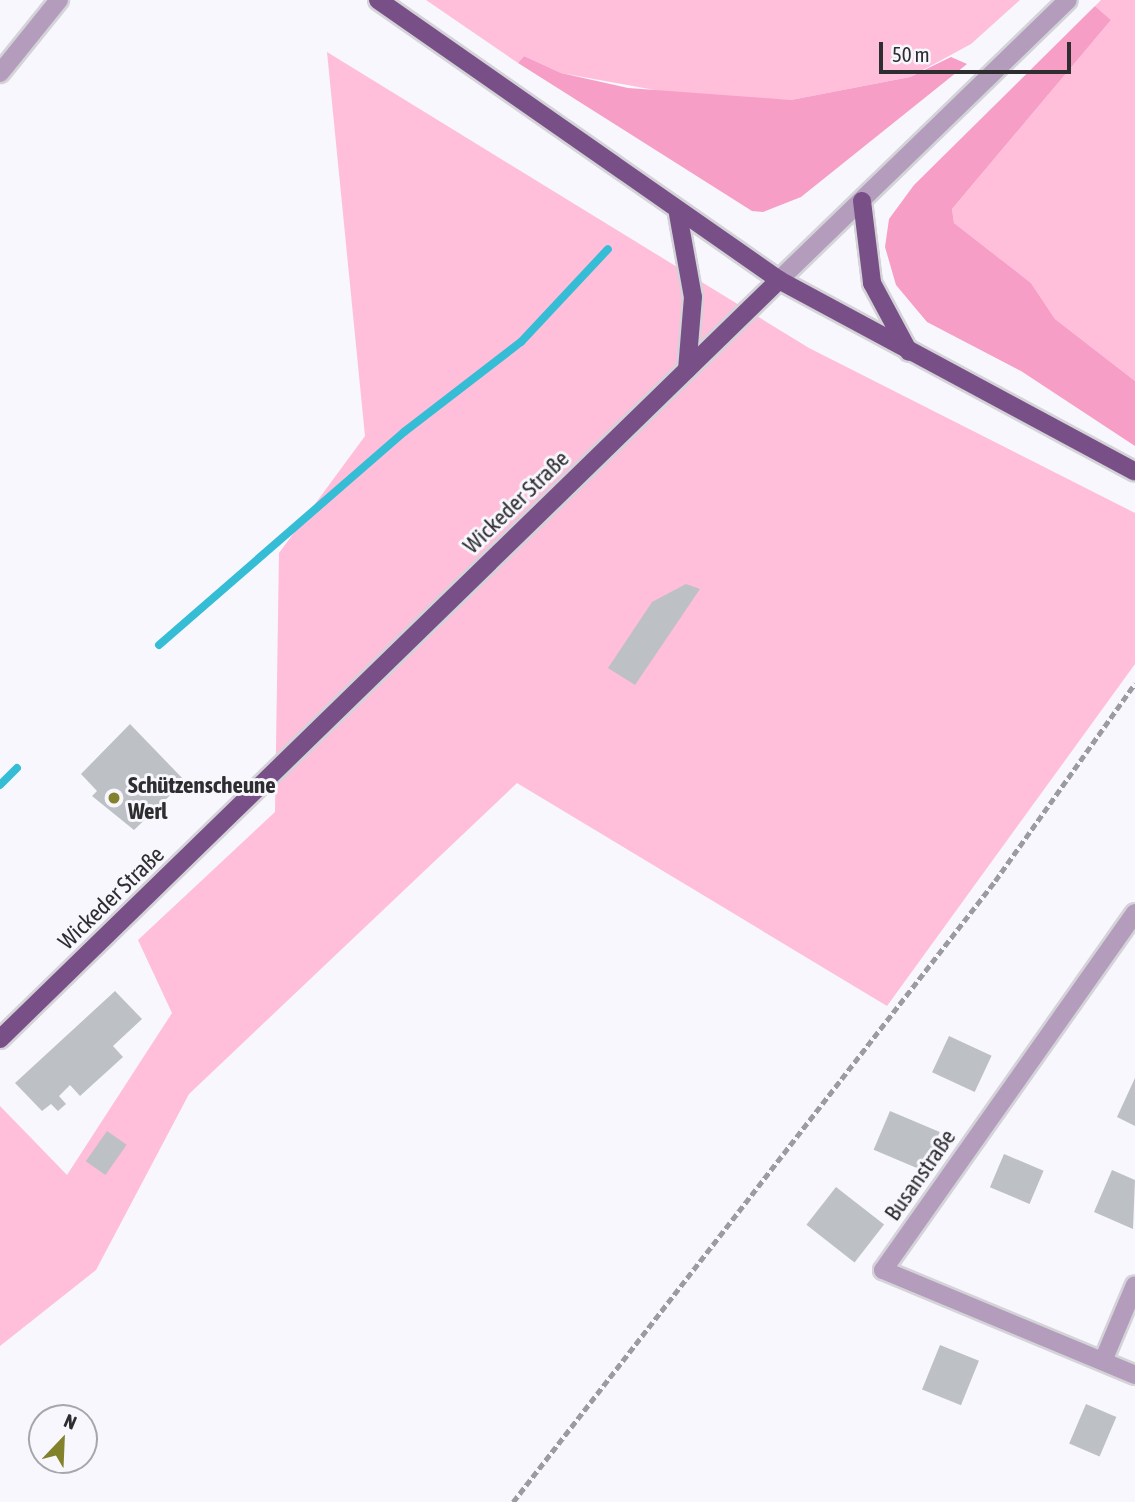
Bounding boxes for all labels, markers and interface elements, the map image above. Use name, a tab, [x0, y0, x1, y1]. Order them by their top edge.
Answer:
scale bar	[883, 28, 1076, 72]
text: 50 m	[892, 42, 930, 66]
street label: Wickeder Straße	[457, 445, 575, 559]
place label: Schützenscheune Werl	[128, 771, 276, 825]
marker: Schützenscheune Werl	[106, 790, 122, 806]
street label: Wickeder Straße	[52, 841, 170, 955]
street label: Busanstraße	[879, 1124, 961, 1226]
north arrow	[28, 1404, 98, 1474]
text: N	[61, 1409, 80, 1434]

